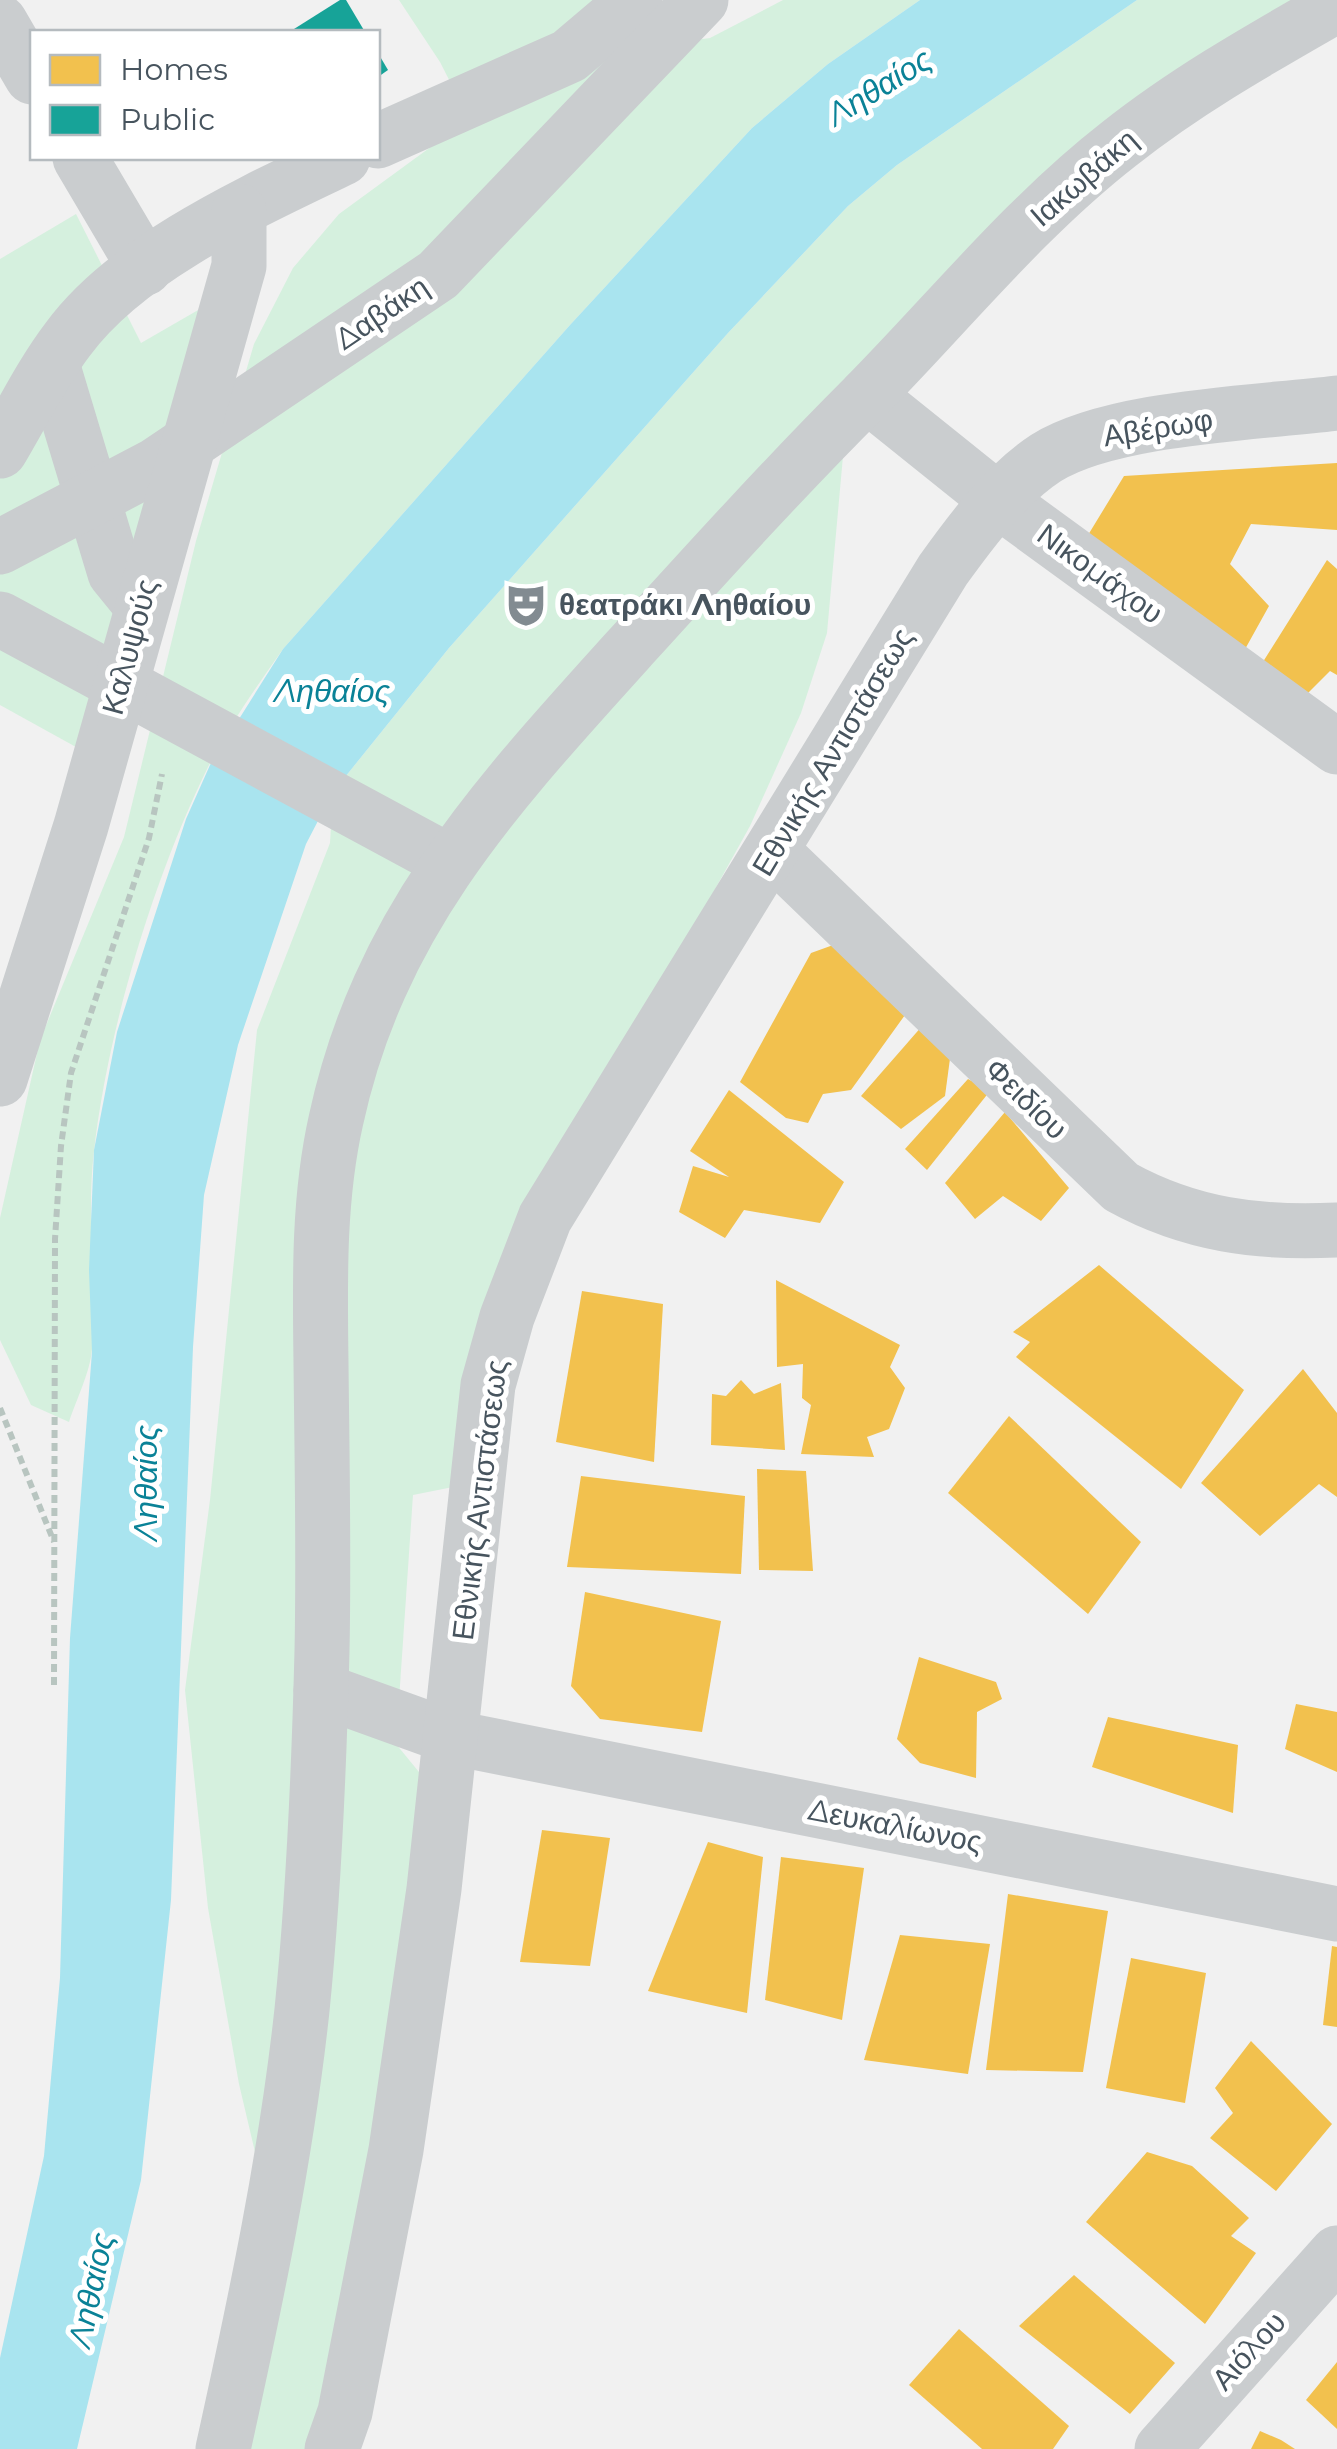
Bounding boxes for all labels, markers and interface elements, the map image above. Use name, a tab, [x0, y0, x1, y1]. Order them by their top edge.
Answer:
legend	[30, 30, 380, 160]
water label: Ληθαίος	[817, 39, 939, 135]
text: Homes	[120, 51, 228, 88]
text: Public	[120, 101, 215, 138]
street label: Ιακωβάκη	[1022, 121, 1145, 234]
street label: Δαβάκη	[328, 268, 436, 357]
street label: Αβέρωφ	[1100, 401, 1215, 454]
street label: Νικομάχου	[1030, 516, 1170, 632]
street label: Καλυψούς	[94, 575, 165, 719]
theatre icon: θεατράκι Ληθαίου	[502, 581, 550, 629]
place label: θεατράκι Ληθαίου	[559, 586, 811, 623]
street label: Εθνικής Αντιστάσεως	[744, 621, 921, 882]
water label: Ληθαίος	[272, 671, 391, 710]
street label: Φειδίου	[977, 1050, 1075, 1147]
street label: Εθνικής Αντιστάσεως	[444, 1358, 515, 1642]
water label: Ληθαίος	[126, 1424, 165, 1543]
street label: Δευκαλίωνος	[805, 1791, 985, 1860]
water label: Ληθαίος	[59, 2229, 122, 2353]
street label: Αιόλου	[1204, 2304, 1293, 2397]

